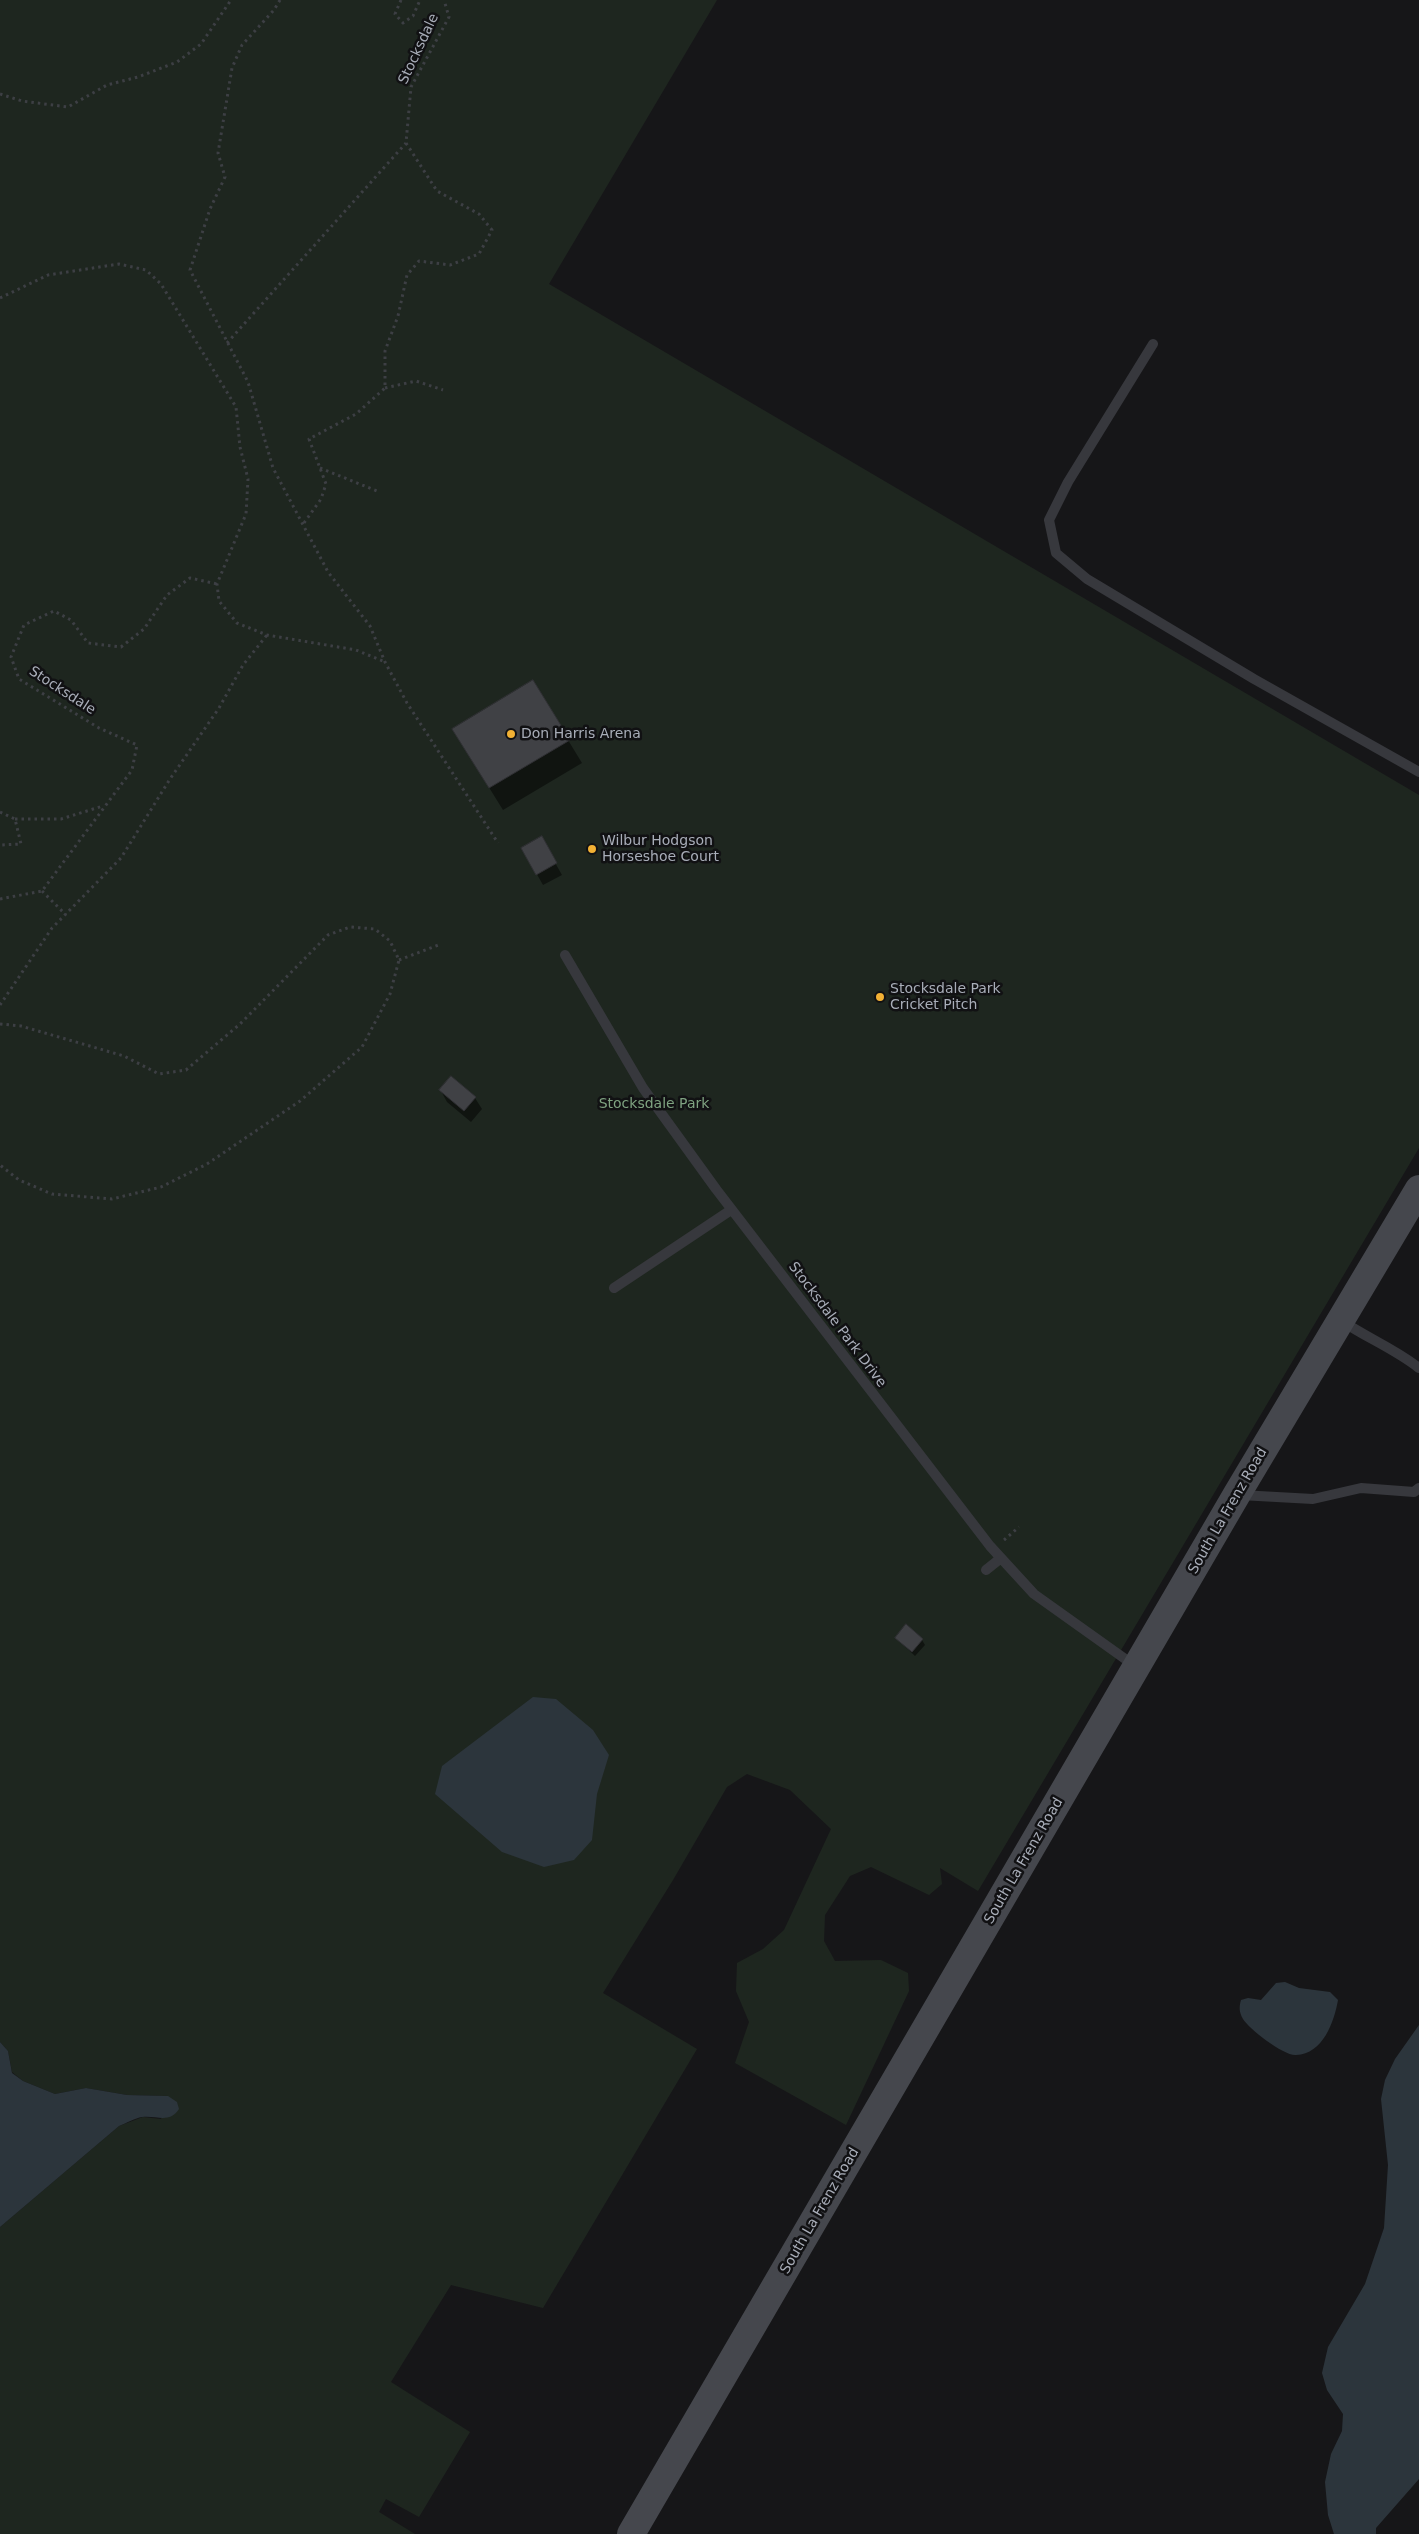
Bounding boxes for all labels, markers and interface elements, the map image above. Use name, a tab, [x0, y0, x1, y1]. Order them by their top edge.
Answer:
street label: Stocksdale	[395, 11, 443, 87]
street label: Stocksdale	[26, 663, 98, 719]
place label: Don Harris Arena	[521, 726, 641, 742]
marker: Don Harris Arena	[505, 728, 517, 740]
place label: Wilbur Hodgson Horseshoe Court	[602, 833, 719, 866]
marker: Wilbur Hodgson Horseshoe Court	[586, 843, 598, 855]
place label: Stocksdale Park Cricket Pitch	[890, 981, 1001, 1014]
marker: Stocksdale Park Cricket Pitch	[874, 991, 886, 1003]
park label: Stocksdale Park	[599, 1096, 709, 1112]
street label: Stocksdale Park Drive	[784, 1259, 890, 1391]
street label: South La Frenz Road	[1185, 1445, 1271, 1577]
street label: South La Frenz Road	[981, 1795, 1067, 1927]
street label: South La Frenz Road	[777, 2145, 863, 2277]

